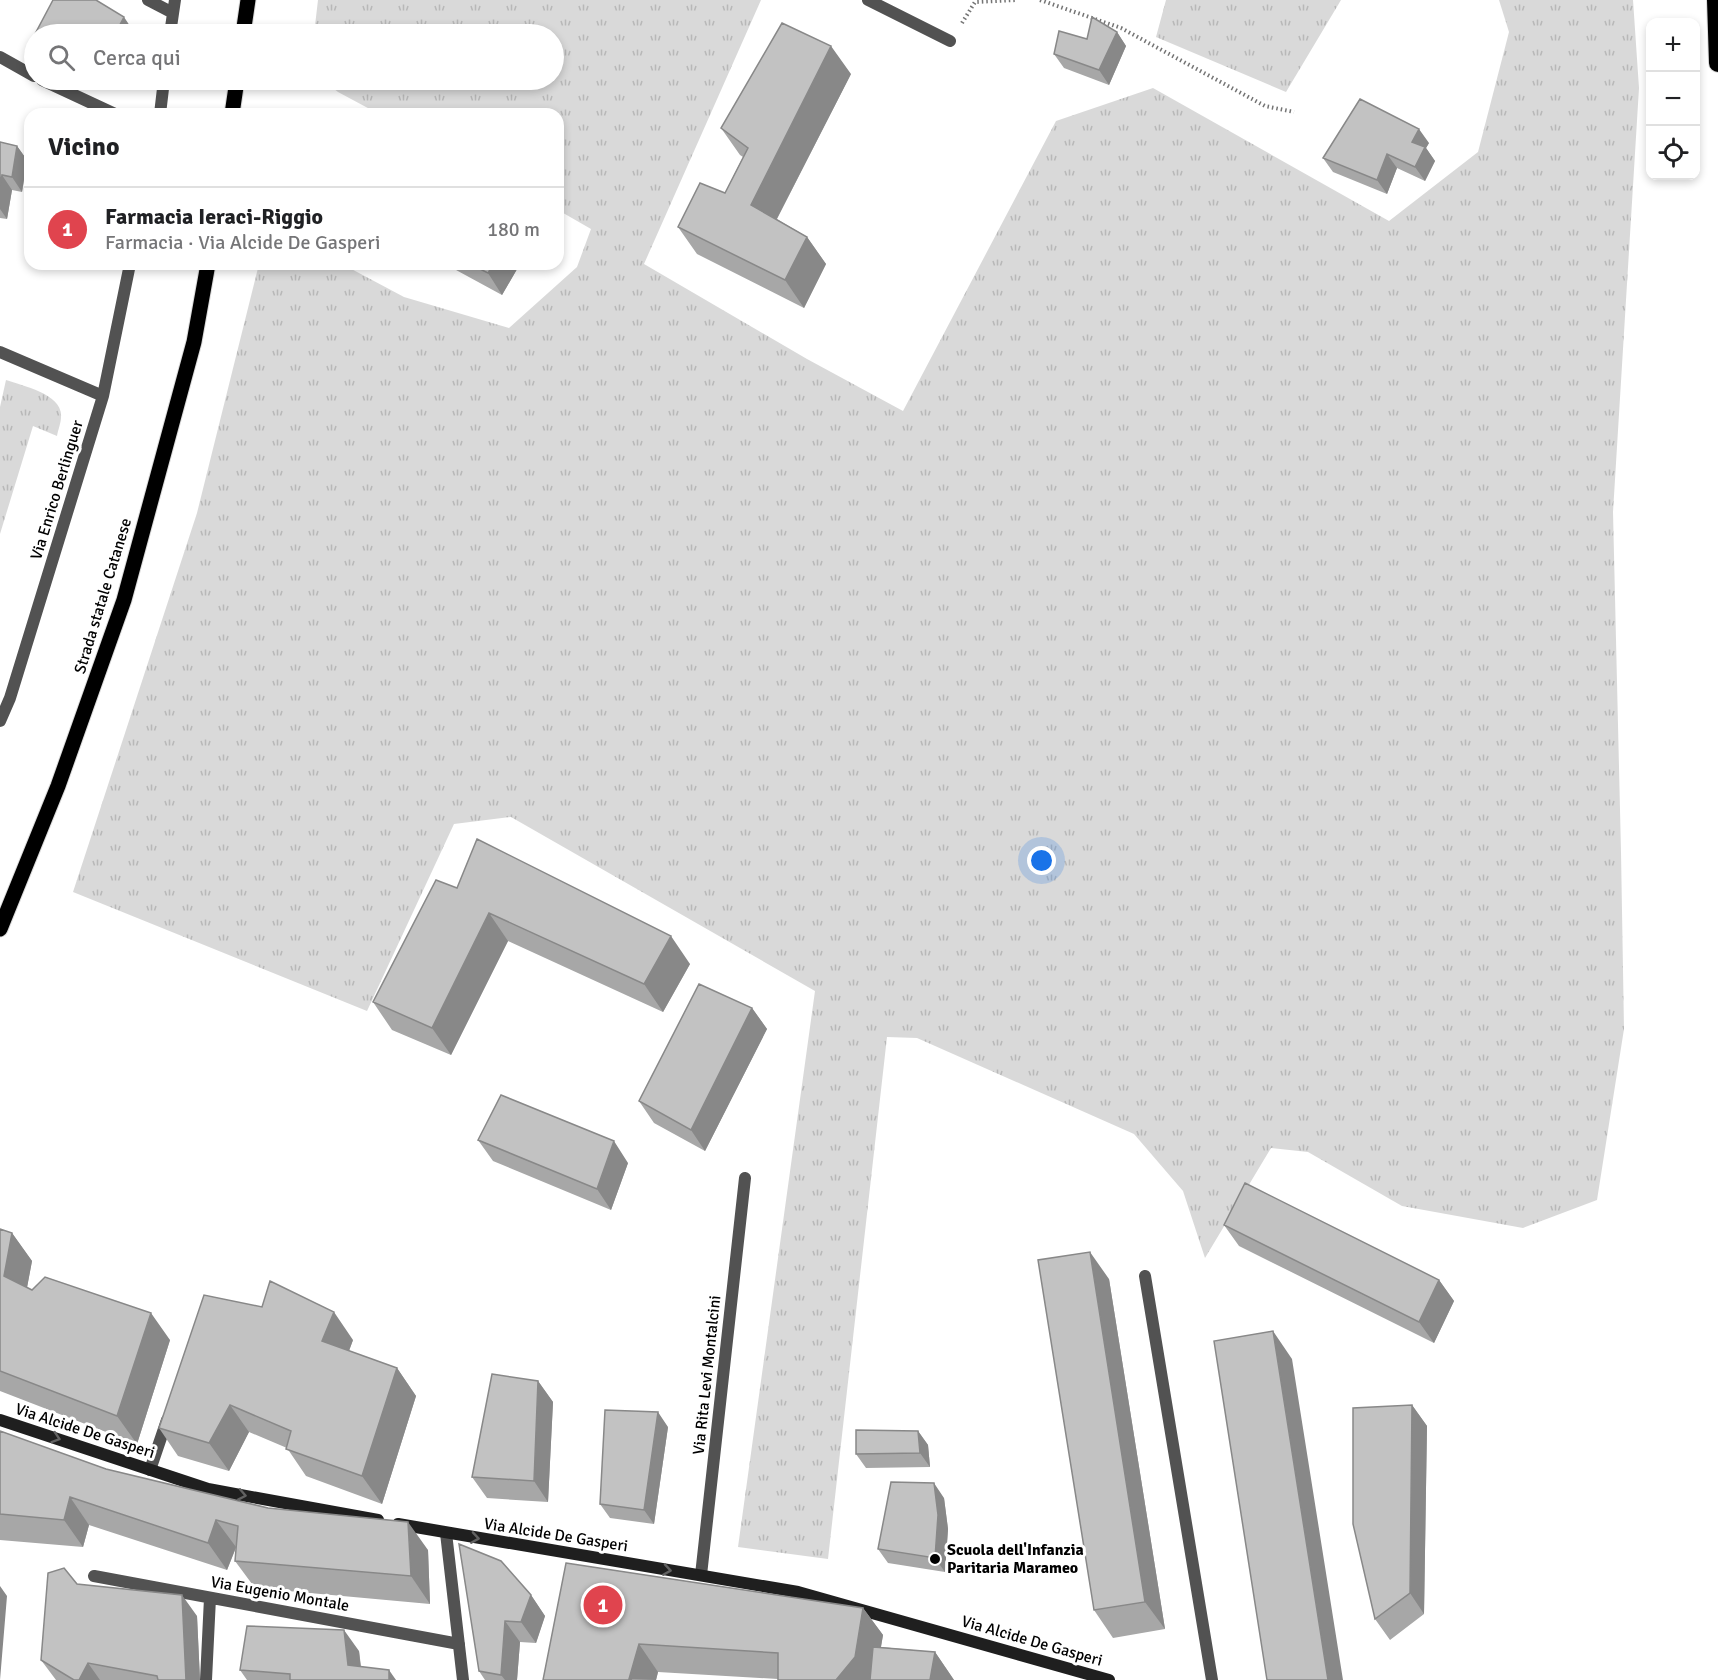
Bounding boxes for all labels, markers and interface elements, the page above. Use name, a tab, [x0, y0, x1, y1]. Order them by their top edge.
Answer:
map controls	[1646, 18, 1700, 180]
button: +	[1646, 18, 1700, 72]
search box	[24, 24, 564, 90]
icon: search	[45, 41, 78, 74]
text: Cerca qui	[93, 44, 181, 71]
button: −	[1646, 72, 1700, 126]
button: locate	[1646, 126, 1700, 180]
text: Vicino	[48, 131, 120, 163]
text: Farmacia Ieraci-Riggio	[105, 203, 323, 230]
text: 1	[62, 217, 73, 242]
text: 180 m	[487, 217, 540, 242]
text: Farmacia · Via Alcide De Gasperi	[105, 230, 380, 255]
street label: Via Enrico Berlinguer	[26, 418, 88, 562]
street label: Strada statale Catanese	[70, 516, 136, 676]
your location	[1027, 846, 1056, 875]
street label: Via Rita Levi Montalcini	[689, 1294, 725, 1456]
street label: Via Alcide De Gasperi	[13, 1399, 157, 1463]
one-way arrow	[50, 1431, 60, 1444]
one-way arrow	[236, 1488, 246, 1501]
street label: Via Alcide De Gasperi	[483, 1514, 629, 1556]
one-way arrow	[469, 1531, 479, 1544]
place label: Scuola dell'Infanzia Paritaria Marameo	[947, 1540, 1084, 1578]
marker: Scuola dell'Infanzia Paritaria Marameo	[928, 1552, 942, 1566]
one-way arrow	[663, 1563, 672, 1575]
street label: Via Eugenio Montale	[209, 1572, 351, 1616]
pin: 1	[584, 1582, 622, 1628]
street label: Via Alcide De Gasperi	[959, 1611, 1105, 1671]

